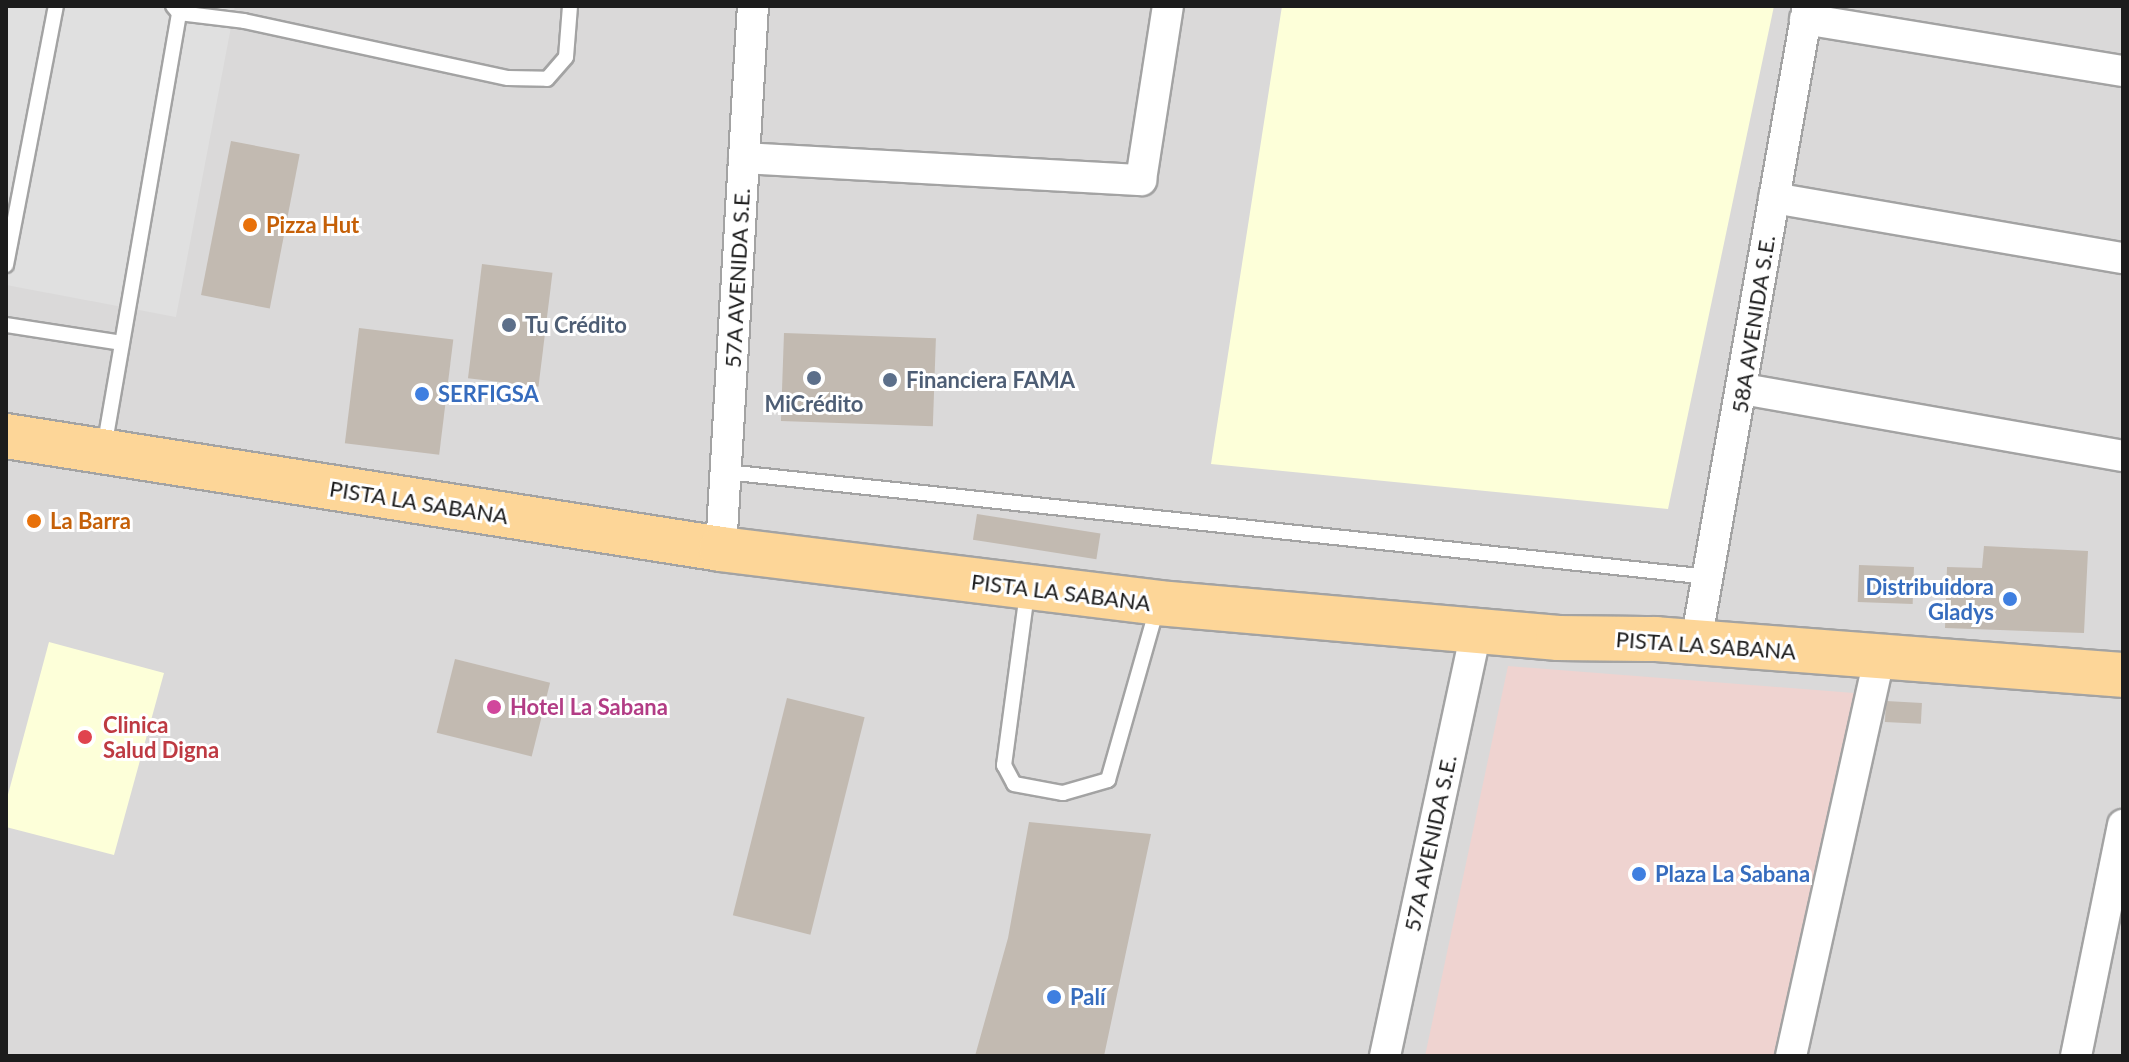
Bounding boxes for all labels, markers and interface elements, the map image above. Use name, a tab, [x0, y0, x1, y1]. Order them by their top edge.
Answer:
street label: 57A AVENIDA S.E.	[719, 186, 755, 370]
place label: Pizza Hut	[266, 212, 359, 238]
marker: Pizza Hut	[241, 216, 259, 234]
street label: 58A AVENIDA S.E.	[1726, 232, 1780, 416]
place label: Tu Crédito	[525, 312, 627, 338]
marker: Tu Crédito	[500, 316, 518, 334]
place label: Financiera FAMA	[906, 367, 1075, 393]
marker: MiCrédito	[805, 369, 823, 387]
marker: Financiera FAMA	[881, 371, 899, 389]
place label: SERFIGSA	[438, 381, 539, 407]
marker: SERFIGSA	[413, 385, 431, 403]
place label: MiCrédito	[764, 391, 864, 417]
street label: PISTA LA SABANA	[327, 475, 511, 529]
place label: La Barra	[50, 508, 131, 534]
marker: La Barra	[25, 512, 43, 530]
street label: PISTA LA SABANA	[969, 568, 1153, 616]
place label: Distribuidora Gladys	[1865, 573, 1994, 624]
marker: Distribuidora Gladys	[2001, 590, 2019, 608]
street label: PISTA LA SABANA	[1614, 625, 1798, 665]
place label: Hotel La Sabana	[510, 694, 668, 720]
marker: Hotel La Sabana	[485, 698, 503, 716]
place label: Clinica Salud Digna	[103, 711, 219, 762]
marker: Clinica Salud Digna	[74, 726, 96, 748]
street label: 57A AVENIDA S.E.	[1398, 751, 1462, 935]
place label: Plaza La Sabana	[1655, 861, 1810, 887]
marker: Plaza La Sabana	[1630, 865, 1648, 883]
place label: Palí	[1070, 984, 1106, 1010]
marker: Palí	[1045, 988, 1063, 1006]

